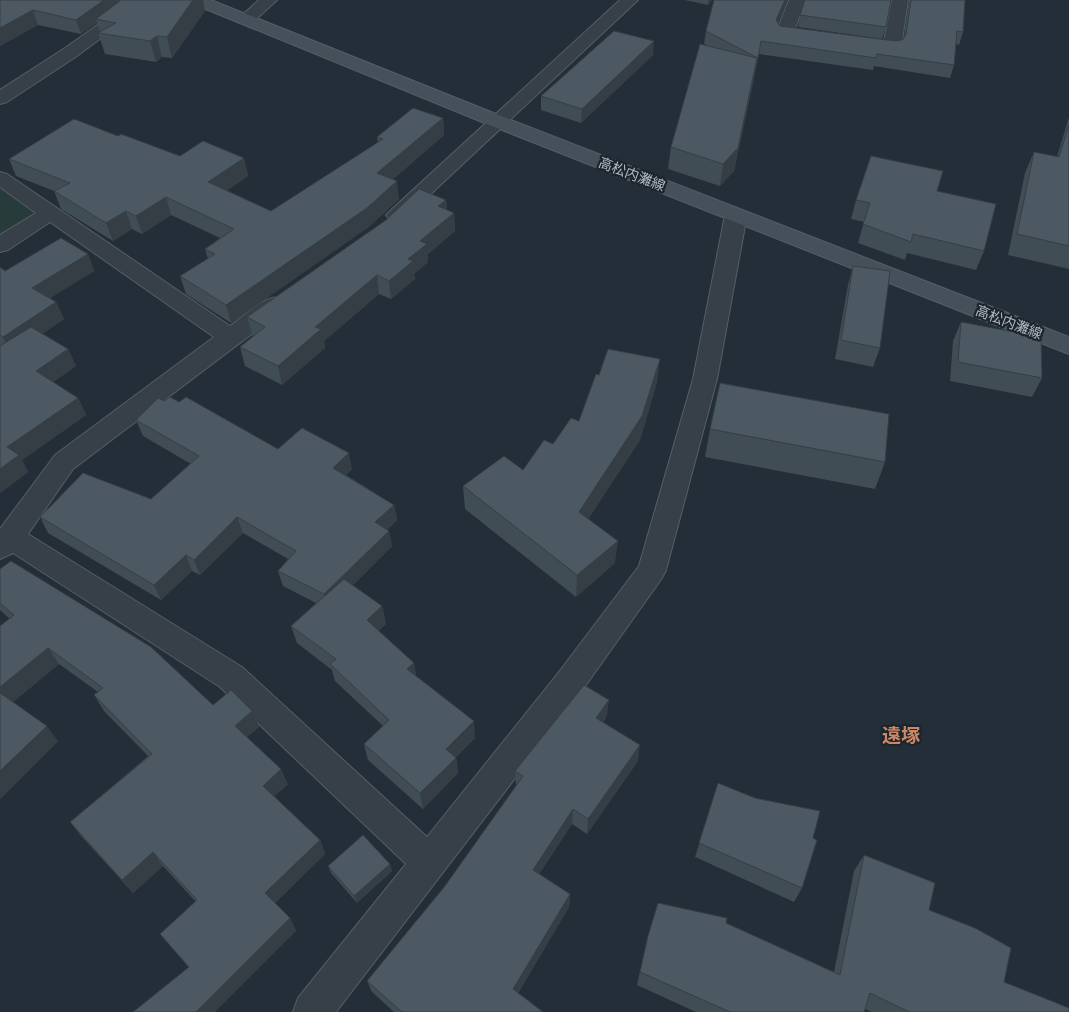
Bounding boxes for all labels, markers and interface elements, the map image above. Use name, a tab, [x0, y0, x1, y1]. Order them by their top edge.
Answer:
street label: 高松内灘線	[596, 152, 668, 195]
street label: 高松内灘線	[973, 300, 1045, 343]
district label: 遠塚	[882, 722, 920, 748]

